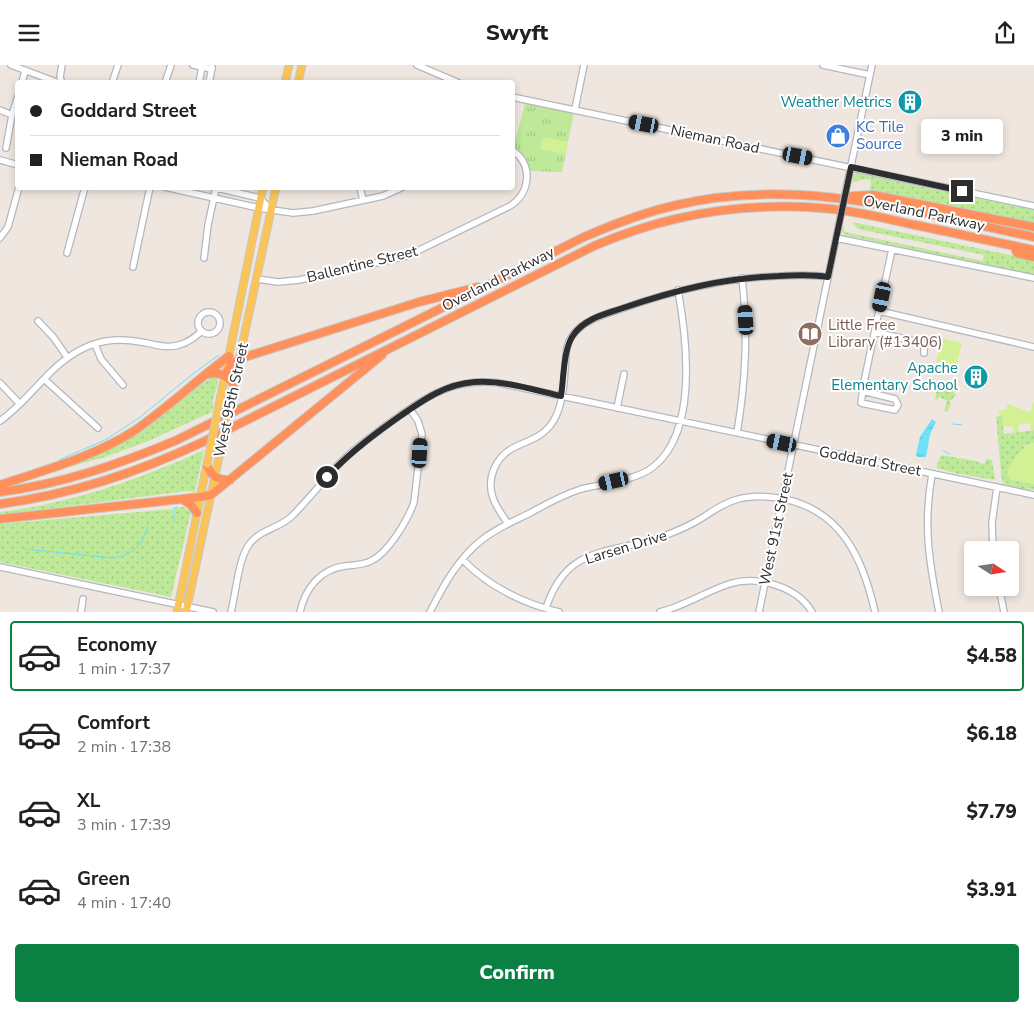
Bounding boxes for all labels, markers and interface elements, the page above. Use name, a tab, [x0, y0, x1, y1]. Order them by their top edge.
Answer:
text: Swyft	[486, 18, 548, 48]
icon: menu	[15, 19, 43, 47]
icon: share	[991, 19, 1019, 47]
building icon: Weather Metrics	[897, 89, 923, 115]
place label: Weather Metrics	[780, 92, 892, 112]
text: Goddard Street	[60, 98, 196, 124]
car	[627, 114, 660, 134]
place label: KC Tile Source	[856, 117, 904, 154]
callout: 3 min	[921, 119, 1003, 153]
street label: Nieman Road	[669, 120, 761, 158]
shop icon: KC Tile Source	[825, 123, 851, 149]
text: 3 min	[941, 125, 983, 147]
car	[781, 146, 814, 166]
text: Nieman Road	[60, 147, 178, 173]
route end	[951, 180, 973, 202]
street label: Overland Parkway	[861, 190, 987, 236]
street label: Ballentine Street	[305, 240, 420, 287]
street label: Overland Parkway	[438, 242, 558, 316]
car	[871, 281, 892, 313]
car	[737, 305, 754, 335]
place label: Little Free Library (#13406)	[828, 315, 943, 352]
library icon: Little Free Library (#13406)	[797, 321, 823, 347]
street label: West 95th Street	[209, 340, 253, 459]
place label: Apache Elementary School	[831, 358, 959, 395]
building icon: Apache Elementary School	[963, 364, 989, 390]
car	[765, 433, 798, 453]
car	[411, 438, 428, 468]
street label: Goddard Street	[817, 441, 923, 481]
route start	[316, 466, 338, 488]
car	[597, 470, 630, 492]
street label: West 91st Street	[754, 470, 798, 587]
street label: Larsen Drive	[583, 525, 669, 569]
north arrow	[964, 541, 1019, 596]
map controls	[964, 541, 1019, 596]
text: Economy	[77, 632, 157, 658]
icon: car	[17, 634, 62, 679]
text: $4.58	[966, 643, 1017, 669]
text: 1 min · 17:37	[77, 658, 171, 680]
text: Comfort	[77, 710, 150, 736]
icon: car	[17, 712, 62, 757]
text: $6.18	[966, 721, 1017, 747]
text: 2 min · 17:38	[77, 736, 171, 758]
text: XL	[77, 788, 100, 814]
icon: car	[17, 790, 62, 835]
text: $7.79	[966, 799, 1017, 825]
text: 3 min · 17:39	[77, 814, 171, 836]
text: Green	[77, 866, 130, 892]
icon: car	[17, 868, 62, 913]
text: $3.91	[966, 877, 1017, 903]
text: 4 min · 17:40	[77, 892, 171, 914]
button: Confirm	[15, 944, 1019, 1002]

